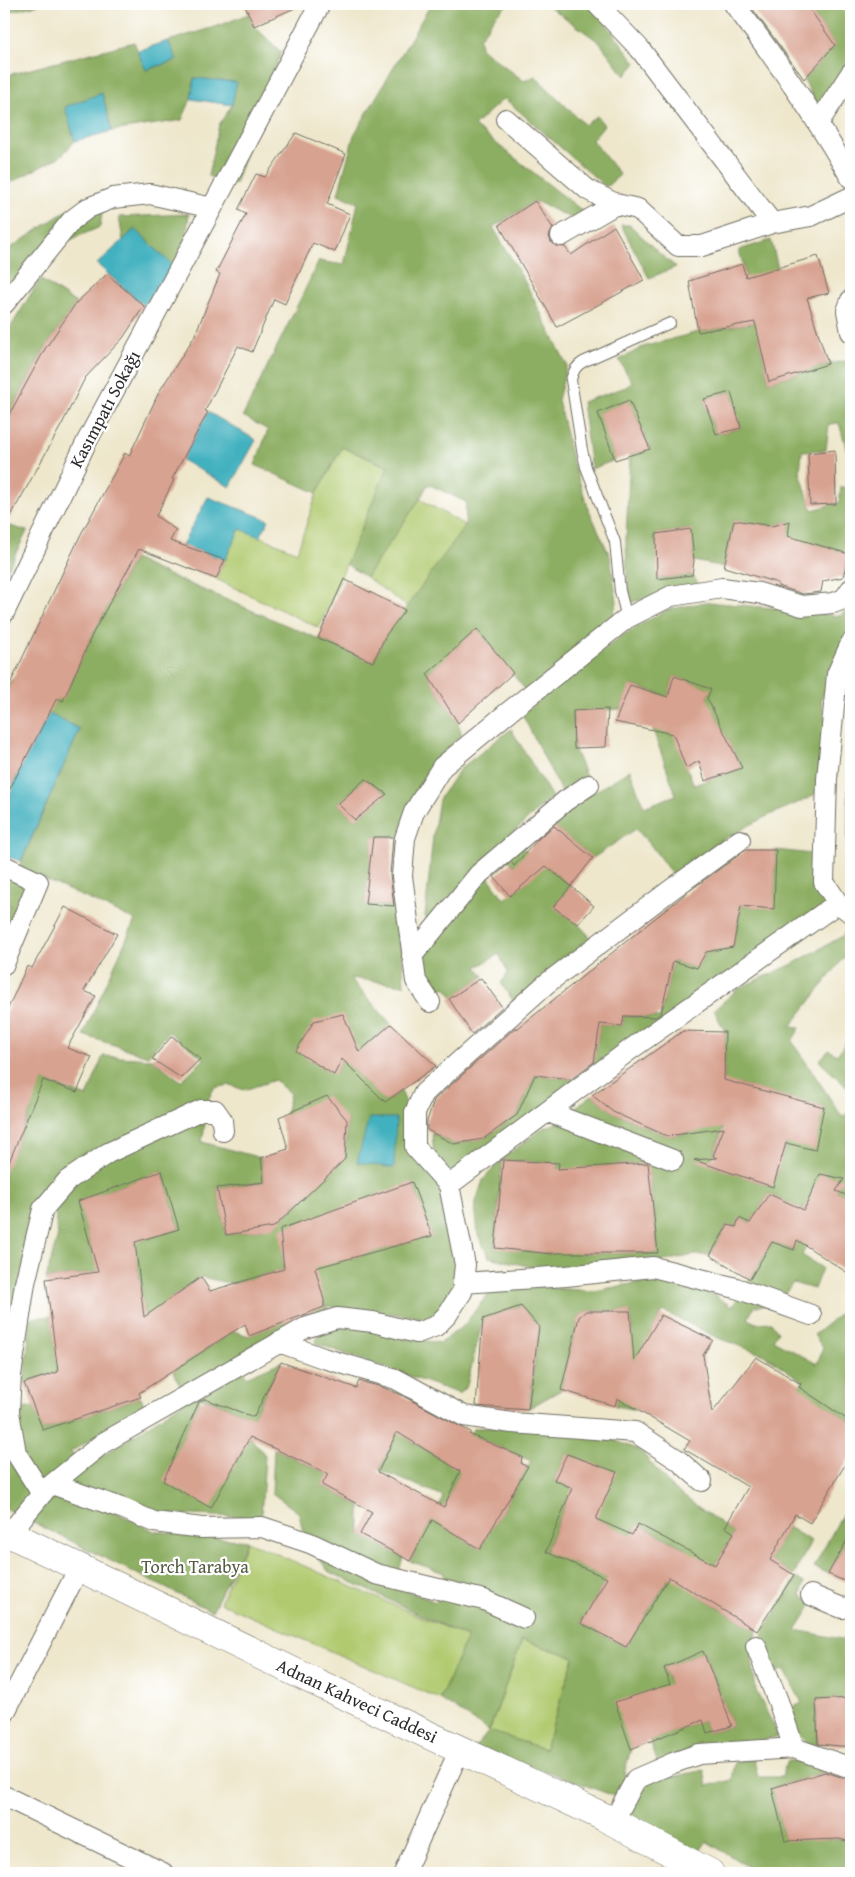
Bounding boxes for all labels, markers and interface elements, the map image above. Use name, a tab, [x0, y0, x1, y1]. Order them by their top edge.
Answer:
street label: Kasımpatı Sokağı	[62, 345, 147, 472]
park label: Torch Tarabya	[141, 1553, 249, 1580]
street label: Adnan Kahveci Caddesi	[272, 1651, 442, 1750]

